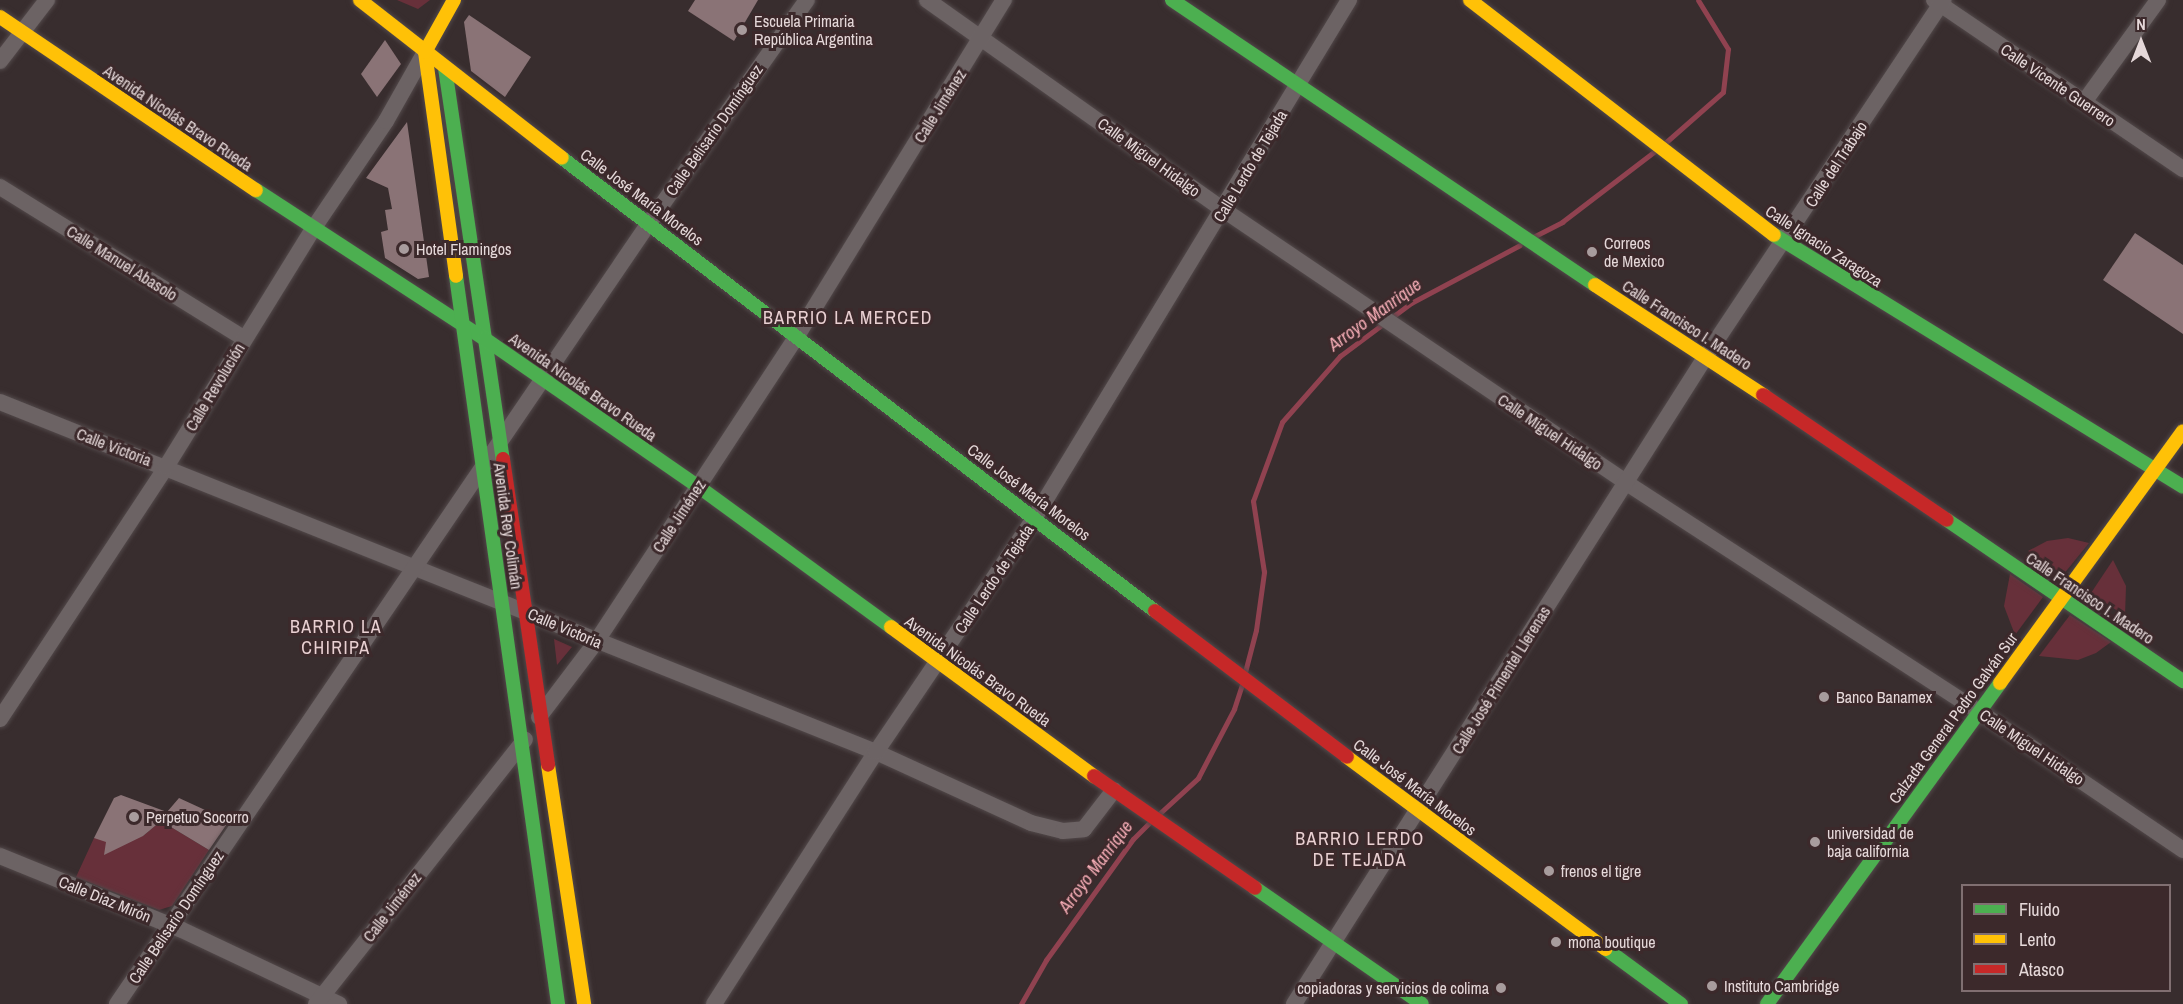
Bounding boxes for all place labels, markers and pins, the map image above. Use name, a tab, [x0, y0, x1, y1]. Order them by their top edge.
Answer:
place label: Escuela Primaria República Argentina	[754, 11, 874, 49]
marker: Escuela Primaria República Argentina	[735, 23, 749, 37]
place label: Correos de Mexico	[1604, 233, 1665, 271]
place label: Hotel Flamingos	[416, 239, 512, 259]
marker: Hotel Flamingos	[397, 242, 411, 256]
marker: Correos de Mexico	[1585, 245, 1599, 259]
place label: Banco Banamex	[1836, 687, 1932, 707]
marker: Banco Banamex	[1817, 690, 1831, 704]
place label: Perpetuo Socorro	[146, 807, 249, 827]
marker: Perpetuo Socorro	[127, 810, 141, 824]
place label: universidad de baja california	[1827, 823, 1914, 861]
marker: universidad de baja california	[1808, 835, 1822, 849]
place label: frenos el tigre	[1561, 861, 1641, 881]
marker: frenos el tigre	[1542, 864, 1556, 878]
place label: mona boutique	[1568, 932, 1656, 952]
marker: mona boutique	[1549, 935, 1563, 949]
place label: Instituto Cambridge	[1724, 976, 1839, 996]
place label: copiadoras y servicios de colima	[1297, 978, 1489, 998]
marker: Instituto Cambridge	[1705, 979, 1719, 993]
marker: copiadoras y servicios de colima	[1494, 981, 1508, 995]

